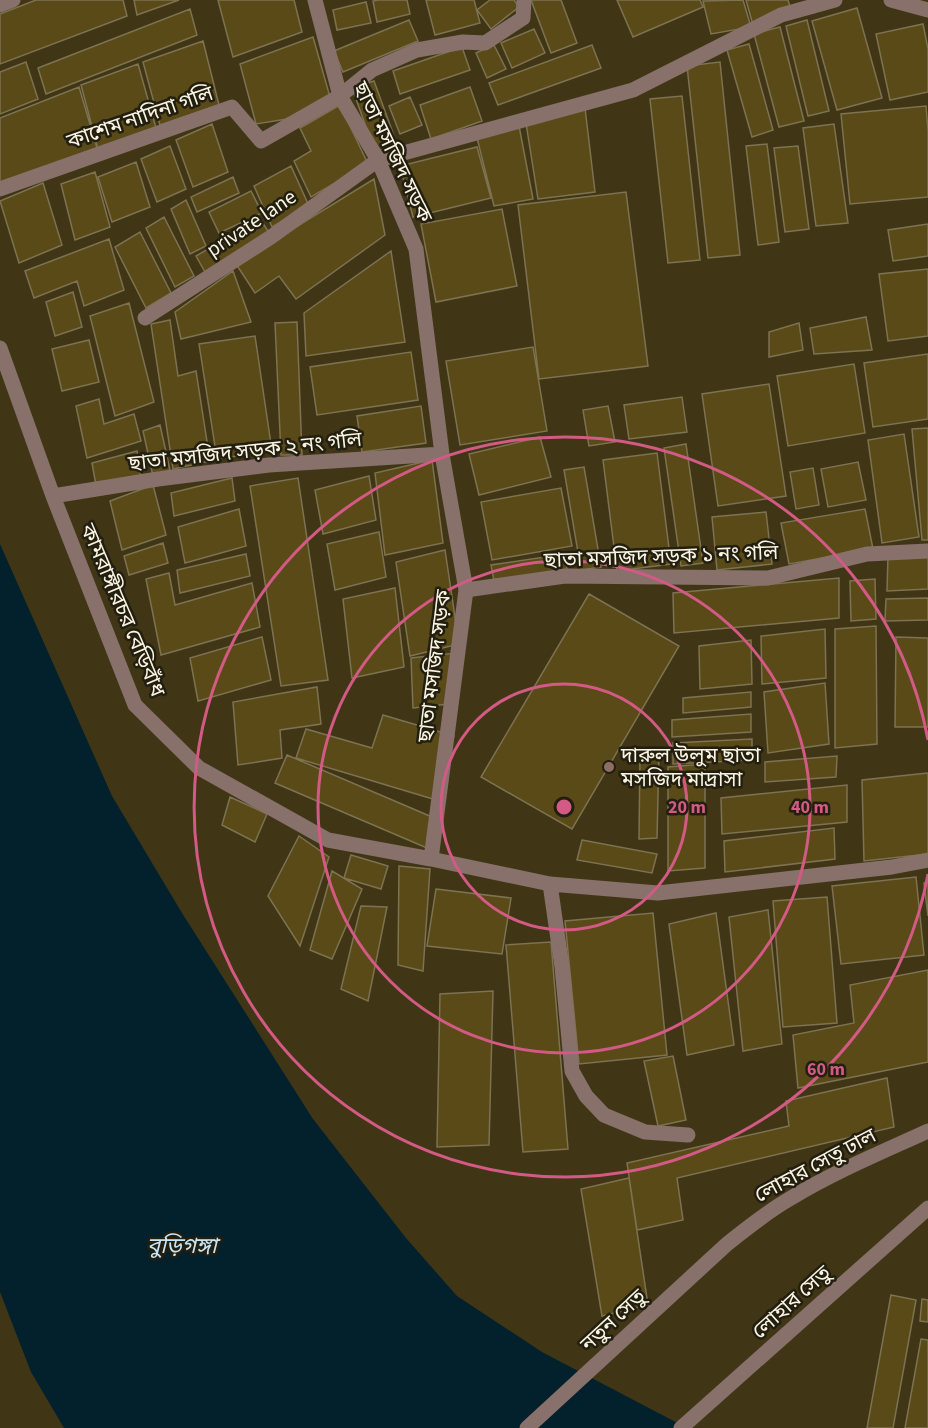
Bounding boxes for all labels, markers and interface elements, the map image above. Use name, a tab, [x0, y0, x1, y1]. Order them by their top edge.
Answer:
street label: ছাতা মসজিদ সড়ক	[345, 76, 441, 228]
street label: কাশেম নাদিনা গলি	[62, 78, 218, 156]
street label: private lane	[200, 182, 302, 264]
street label: ছাতা মসজিদ সড়ক ২ নং গলি	[126, 424, 364, 478]
street label: কামরাঙ্গীরচর বেড়িবাঁধ	[73, 518, 173, 702]
street label: ছাতা মসজিদ সড়ক ১ নং গলি	[542, 537, 779, 575]
street label: ছাতা মসজিদ সড়ক	[410, 587, 458, 745]
place label: দারুল উলুম ছাতা মসজিদ মাদ্রাসা	[620, 740, 761, 794]
marker: দারুল উলুম ছাতা মসজিদ মাদ্রাসা	[602, 760, 616, 774]
text: 20 m	[668, 795, 706, 820]
text: 40 m	[791, 795, 829, 820]
centre of rings	[554, 797, 574, 817]
text: 60 m	[807, 1057, 845, 1082]
street label: লোহার সেতু ঢাল	[749, 1120, 882, 1210]
water label: বুড়িগঙ্গা	[147, 1230, 221, 1262]
street label: লোহার সেতু	[745, 1257, 838, 1346]
street label: নতুন সেতু	[573, 1281, 653, 1359]

